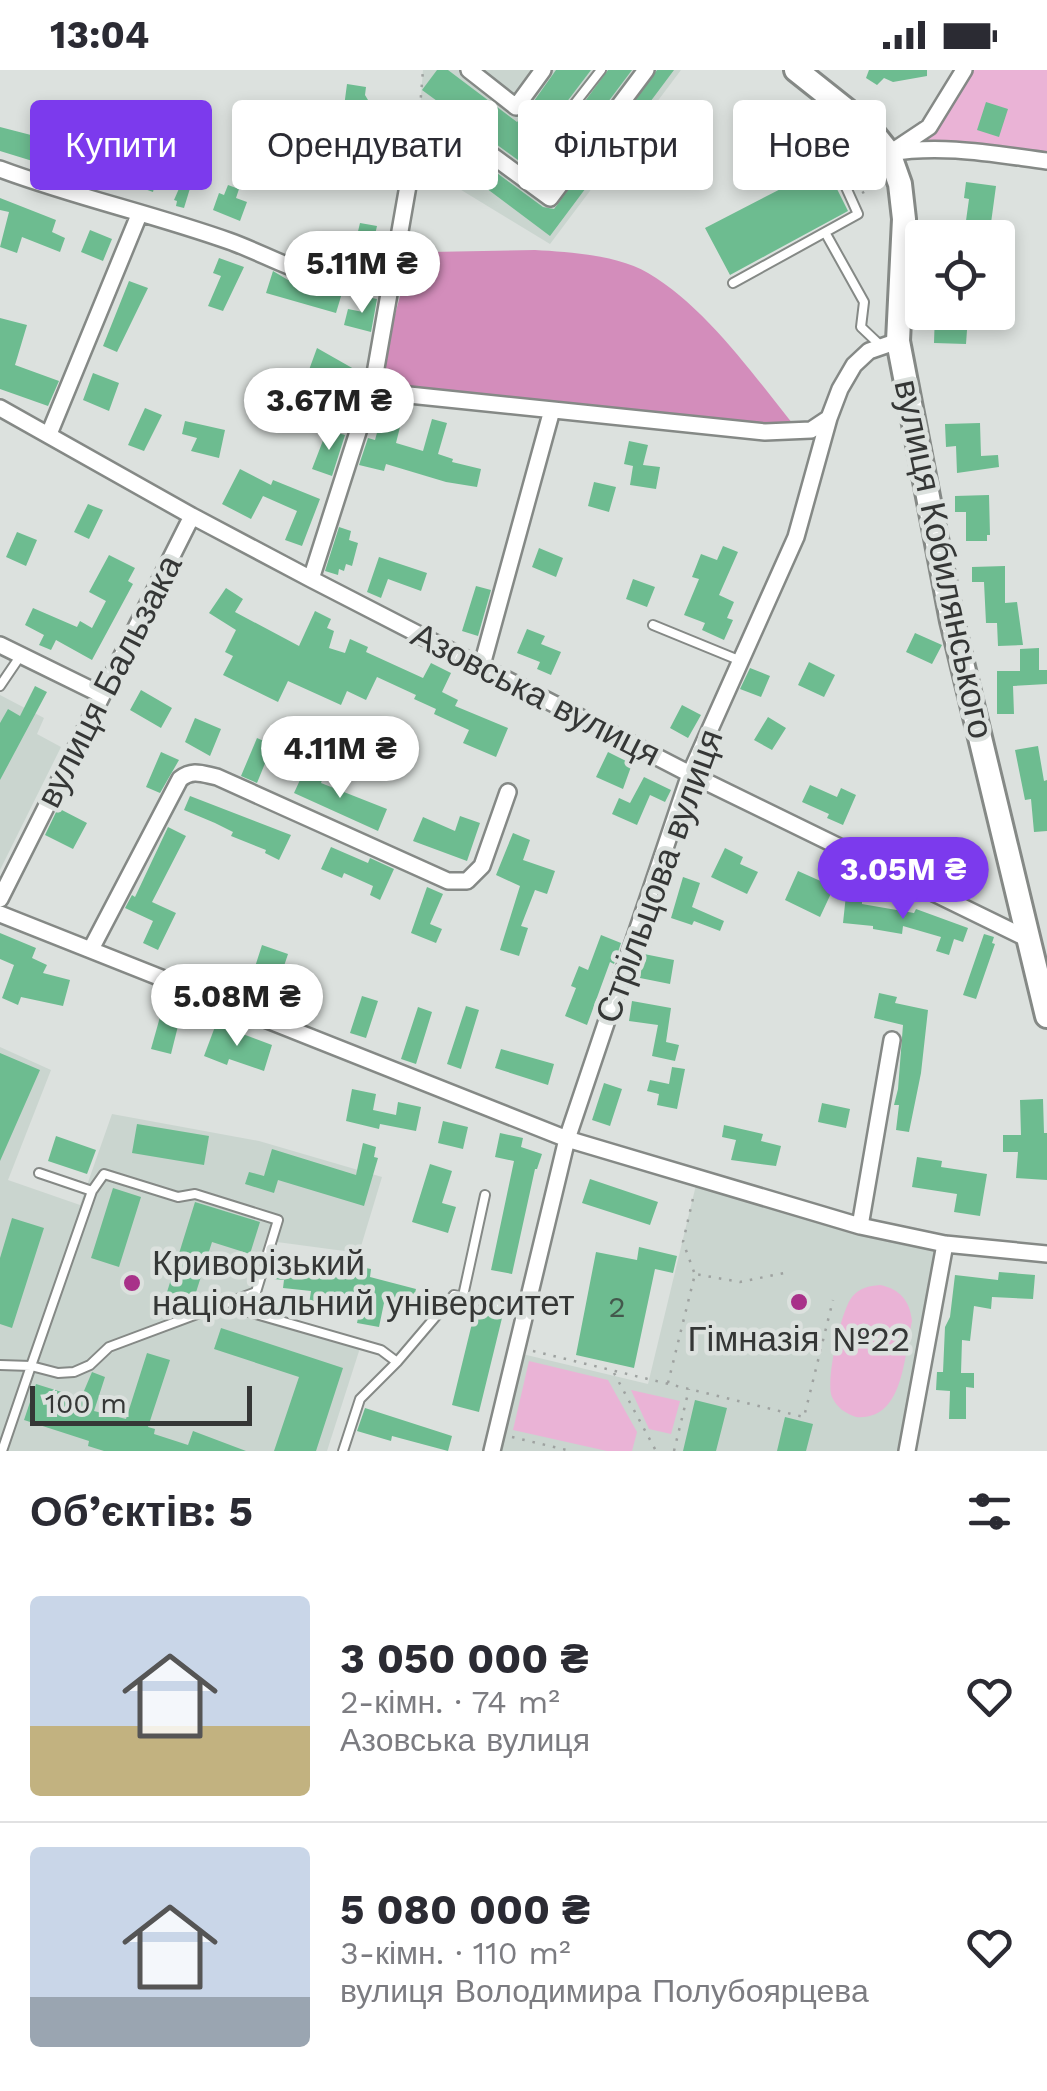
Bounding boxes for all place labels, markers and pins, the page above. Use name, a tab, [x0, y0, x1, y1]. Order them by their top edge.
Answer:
pin: 5.11M ₴	[270, 231, 454, 316]
pin: 3.67M ₴	[237, 368, 421, 453]
pin: 4.11M ₴	[248, 716, 432, 801]
pin: 3.05M ₴	[811, 837, 995, 922]
pin: 5.08M ₴	[145, 964, 329, 1049]
place label: Криворізький національний університет	[152, 1242, 575, 1324]
marker: Криворізький національний університет	[121, 1272, 143, 1294]
marker: Гімназія №22	[788, 1291, 810, 1313]
place label: Гімназія №22	[687, 1318, 911, 1360]

